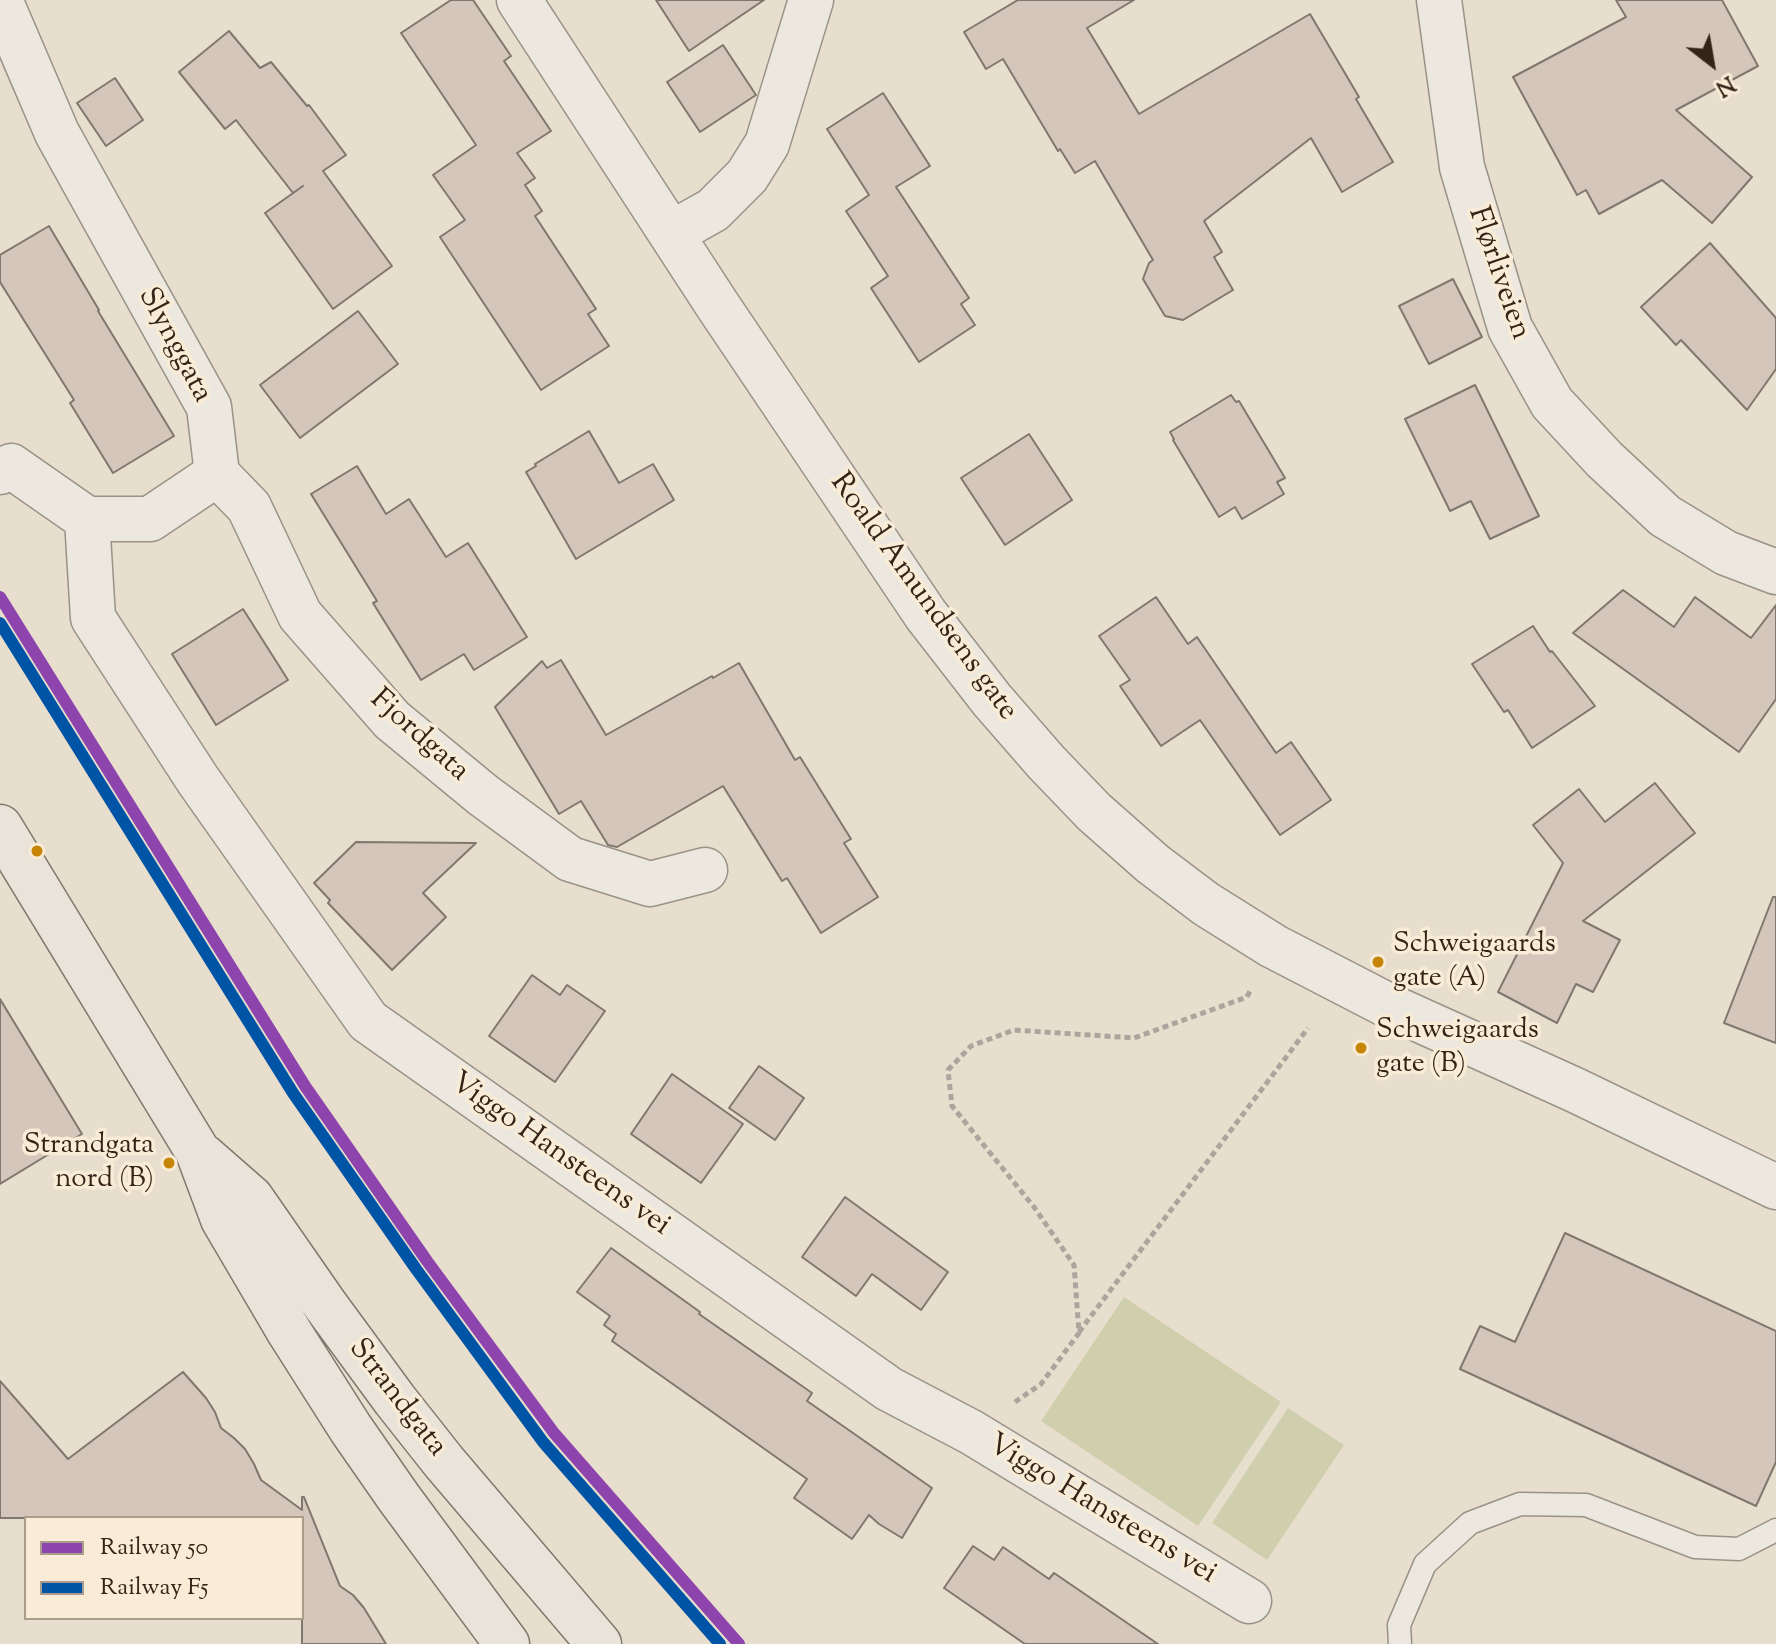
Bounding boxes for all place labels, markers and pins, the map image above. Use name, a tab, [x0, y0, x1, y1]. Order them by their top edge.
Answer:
unlabelled marker	[29, 843, 45, 859]
place label: Schweigaards gate (A)	[1393, 929, 1556, 995]
marker: Schweigaards gate (A)	[1370, 954, 1386, 970]
place label: Schweigaards gate (B)	[1376, 1015, 1539, 1081]
marker: Schweigaards gate (B)	[1353, 1040, 1369, 1056]
place label: Strandgata nord (B)	[24, 1130, 154, 1196]
marker: Strandgata nord (B)	[161, 1155, 177, 1171]

